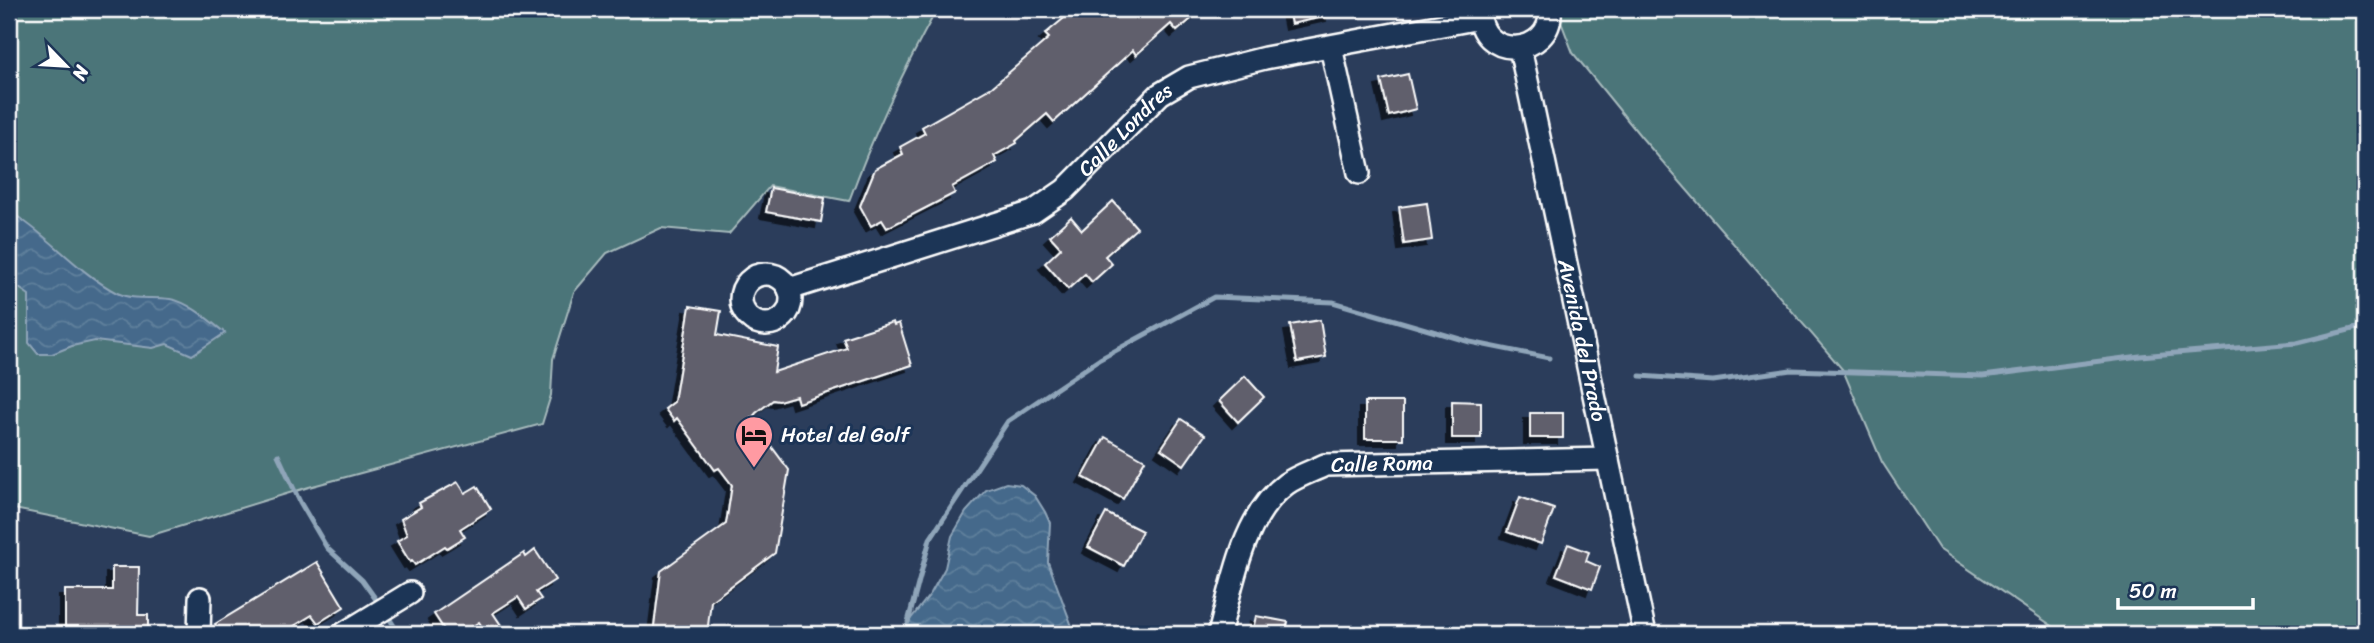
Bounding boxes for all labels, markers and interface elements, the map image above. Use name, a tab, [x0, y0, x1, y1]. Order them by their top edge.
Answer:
north arrow	[32, 32, 102, 102]
text: N	[63, 59, 99, 87]
street label: Calle Londres	[1068, 72, 1180, 186]
street label: Avenida del Prado	[1546, 255, 1618, 425]
hotel icon: Hotel del Golf	[733, 414, 775, 469]
place label: Hotel del Golf	[781, 416, 911, 454]
street label: Calle Roma	[1331, 444, 1434, 484]
scale bar	[2118, 566, 2253, 610]
text: 50 m	[2129, 572, 2177, 610]

